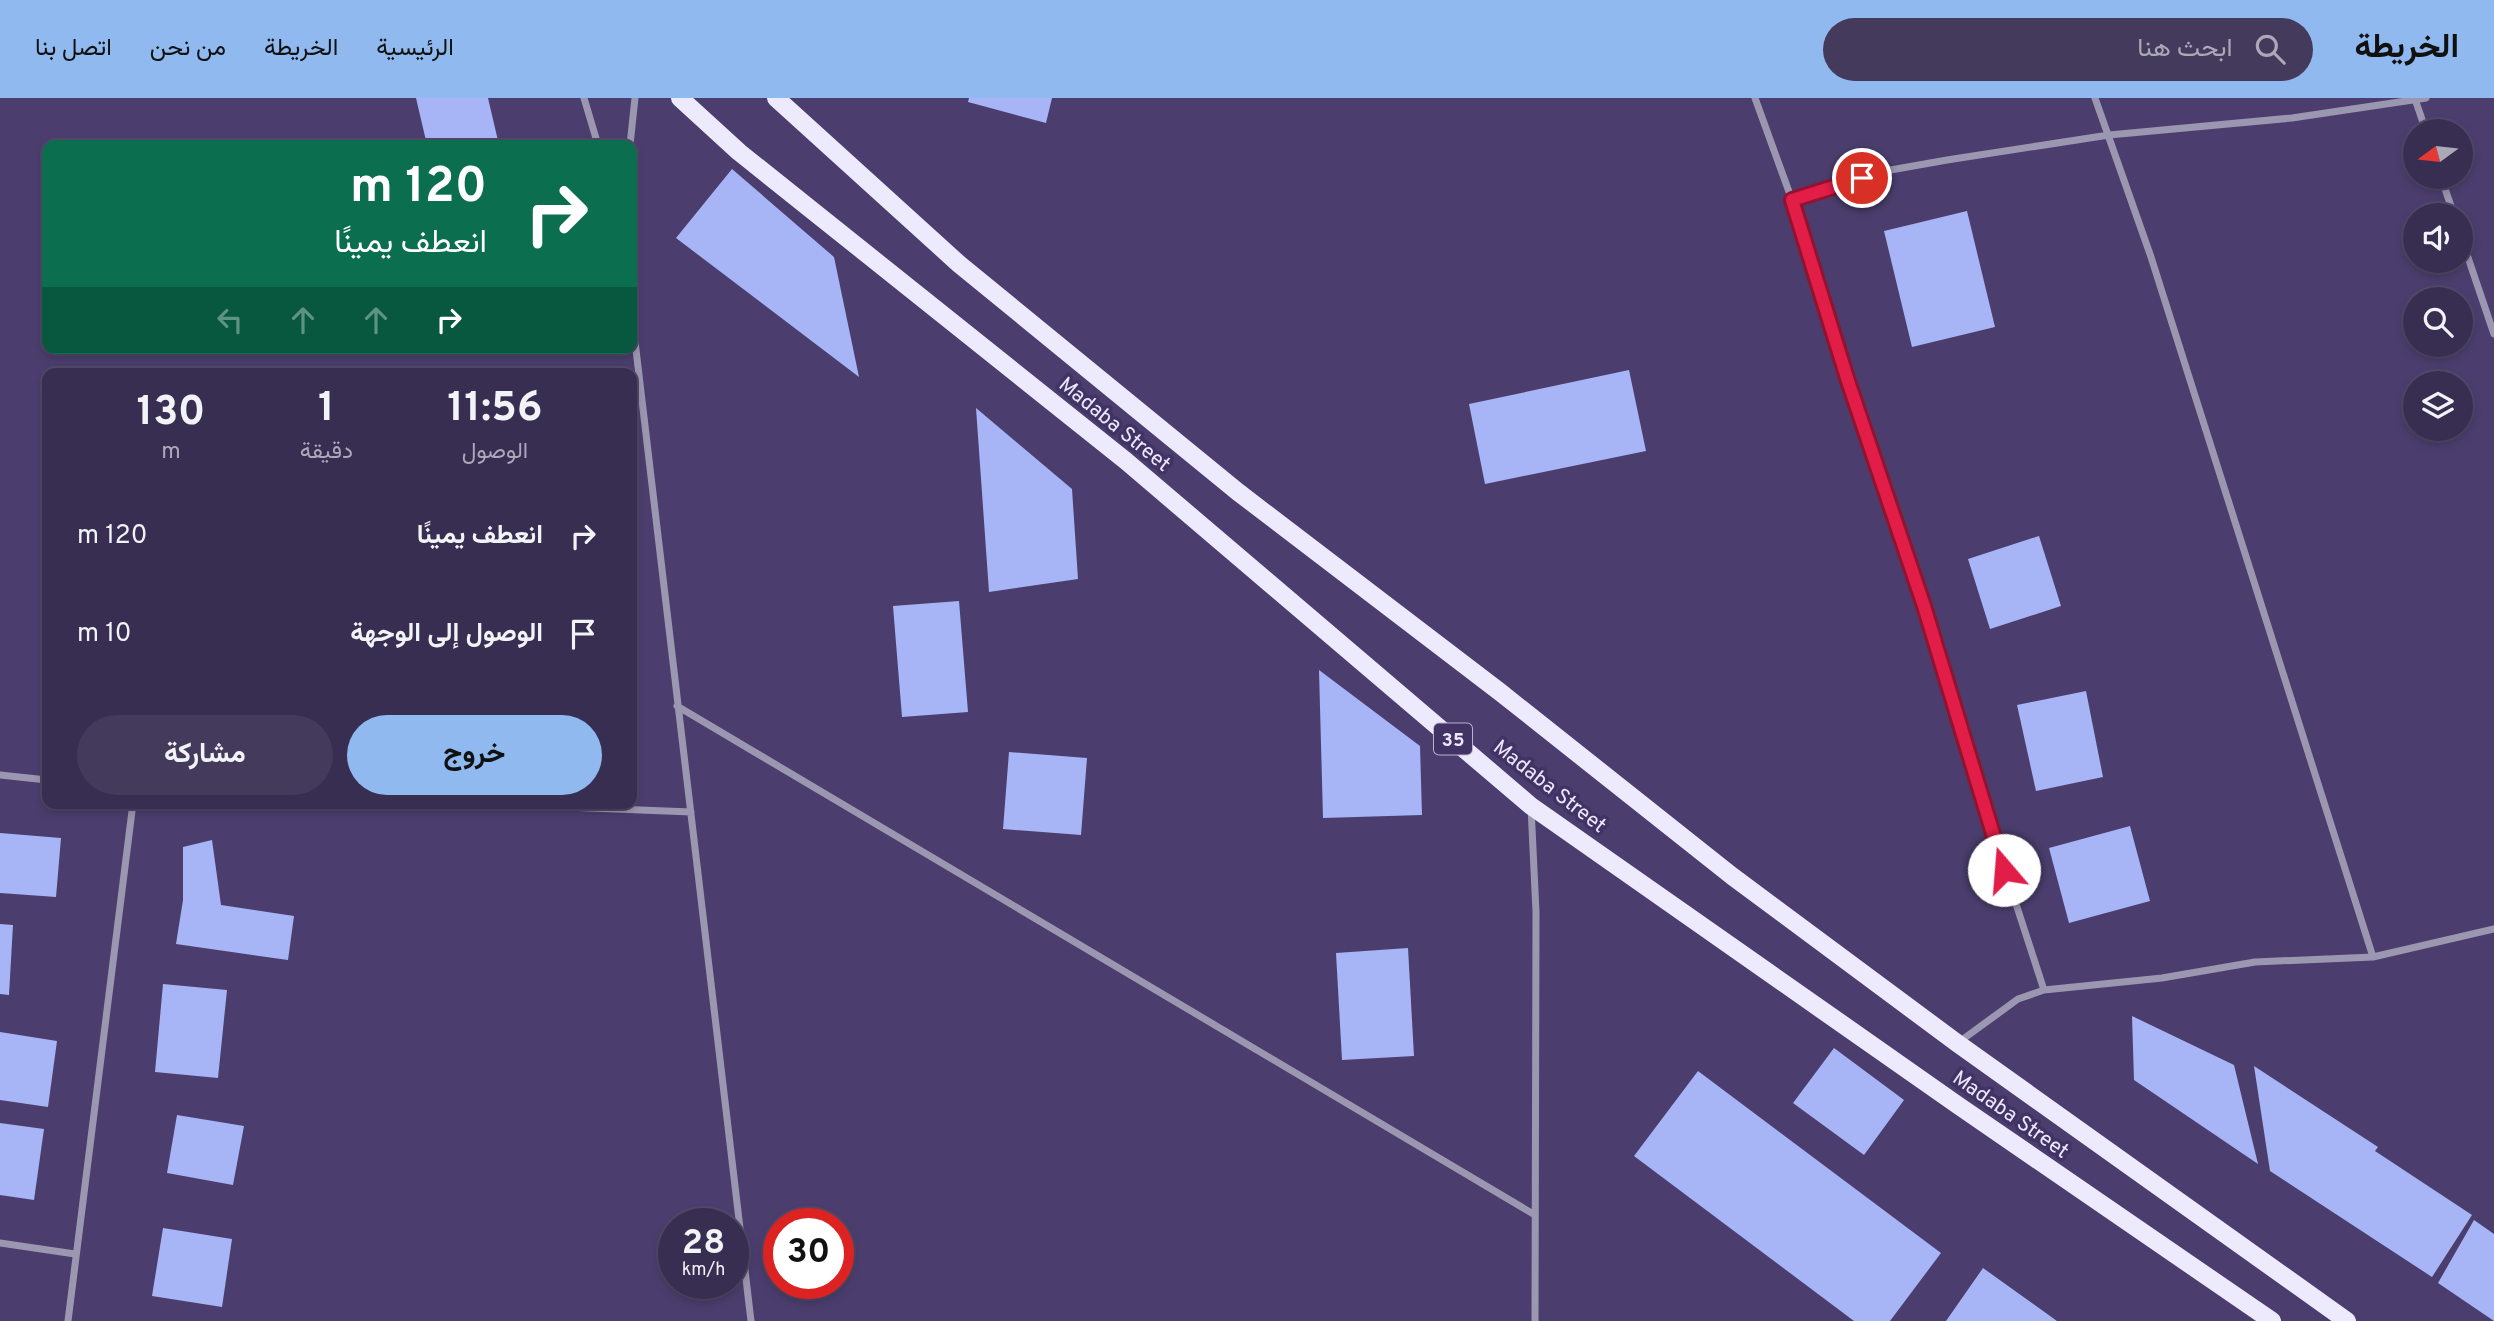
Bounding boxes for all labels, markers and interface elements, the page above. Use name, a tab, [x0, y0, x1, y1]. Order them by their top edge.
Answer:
search box	[1823, 18, 2313, 81]
text: الخريطة	[2355, 28, 2459, 70]
icon: search	[2251, 30, 2289, 68]
text: ابحث هنا	[2137, 33, 2233, 66]
text: اتصل بنا	[35, 34, 112, 64]
text: من نحن	[150, 34, 226, 64]
text: الخريطة	[264, 34, 338, 64]
text: الرئيسية	[376, 34, 454, 64]
north arrow	[2403, 119, 2473, 189]
map controls	[2403, 119, 2473, 441]
pin	[1832, 148, 1892, 208]
text: 120 m	[350, 158, 487, 220]
icon: arrive	[1843, 159, 1881, 197]
icon: right	[511, 168, 602, 259]
button: sound	[2403, 203, 2473, 273]
text: انعطف يمينًا	[334, 224, 487, 264]
button: search	[2403, 287, 2473, 357]
icon: left	[211, 301, 249, 339]
icon: ahead	[284, 301, 322, 339]
icon: ahead	[357, 301, 395, 339]
icon: right	[430, 301, 468, 339]
button: layers	[2403, 371, 2473, 441]
street label: Madaba Street	[1053, 372, 1176, 479]
text: 1	[318, 383, 335, 436]
text: 11:56	[447, 383, 543, 436]
text: 130	[136, 387, 205, 440]
text: m	[161, 438, 181, 467]
text: دقيقة	[300, 438, 353, 467]
text: الوصول	[462, 438, 528, 467]
icon: right	[564, 517, 602, 555]
text: 120 m	[77, 520, 147, 553]
text: انعطف يمينًا	[417, 520, 543, 553]
icon: arrive	[564, 615, 602, 653]
text: 10 m	[77, 618, 132, 651]
text: الوصول إلى الوجهة	[350, 618, 543, 651]
button: مشاركة	[77, 715, 333, 795]
button: خروج	[347, 715, 602, 795]
road number: 35	[1434, 724, 1472, 754]
street label: Madaba Street	[1487, 735, 1611, 840]
position arrow	[1967, 833, 2041, 907]
street label: Madaba Street	[1947, 1065, 2074, 1165]
speed limit sign: 30	[763, 1208, 854, 1299]
text: 28	[682, 1222, 725, 1266]
text: km/h	[682, 1259, 725, 1282]

